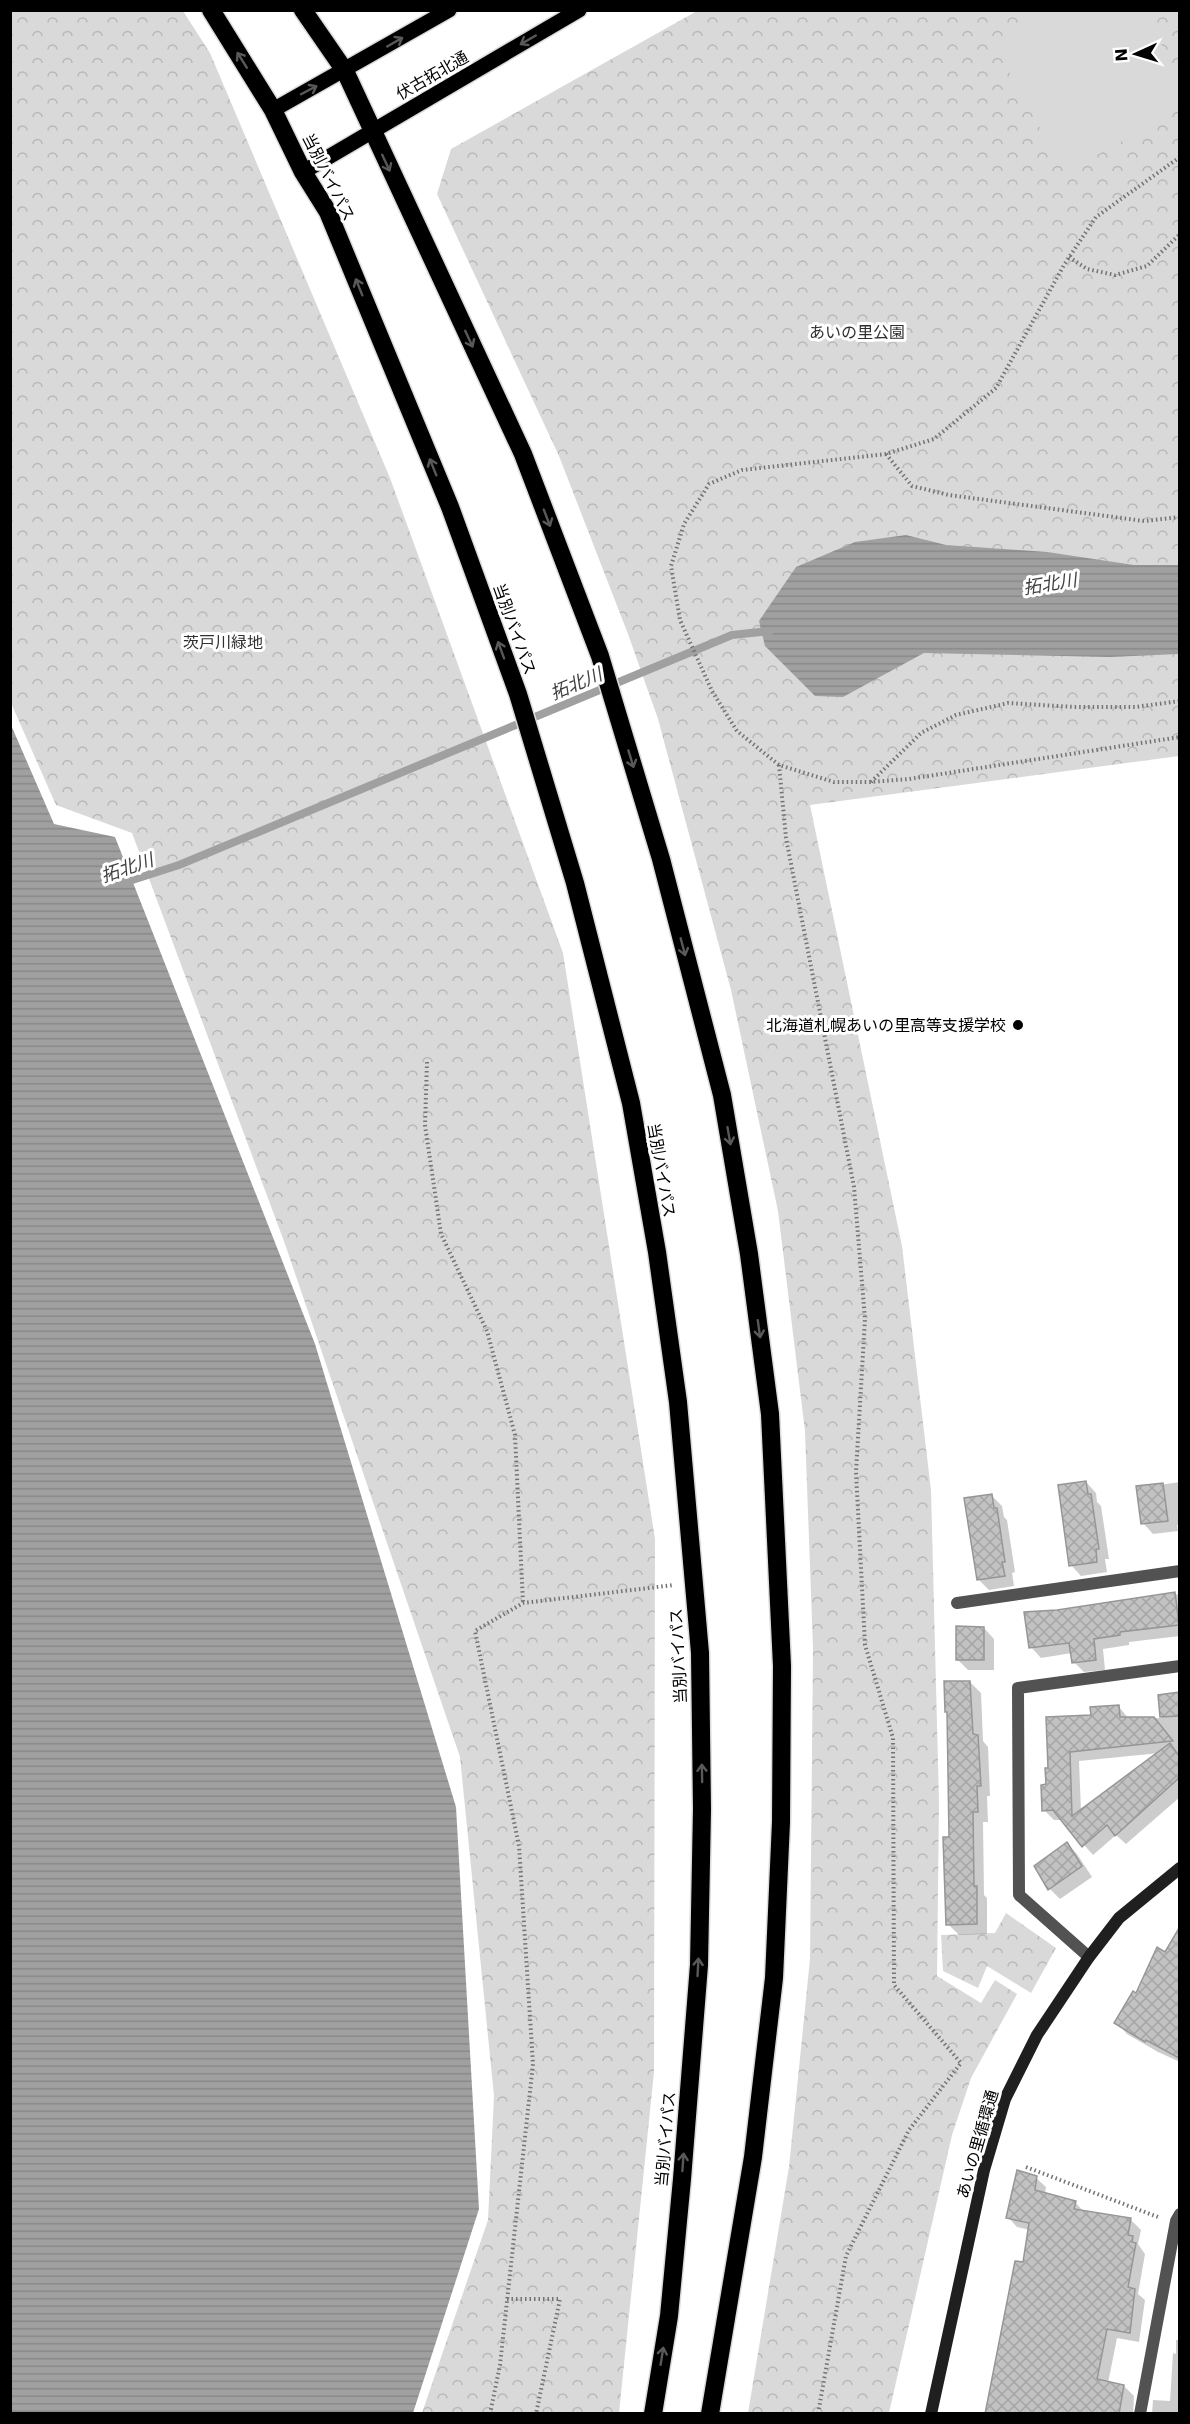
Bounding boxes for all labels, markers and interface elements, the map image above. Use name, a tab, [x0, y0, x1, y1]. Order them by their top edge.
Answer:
north arrow	[1106, 24, 1166, 84]
one-way arrow	[520, 34, 537, 46]
one-way arrow	[386, 36, 403, 48]
street label: 伏古拓北通	[393, 47, 472, 104]
text: N	[1112, 48, 1131, 62]
one-way arrow	[236, 52, 248, 69]
one-way arrow	[299, 84, 317, 95]
street label: 当別バイパス	[298, 130, 359, 224]
one-way arrow	[380, 153, 392, 171]
one-way arrow	[353, 278, 364, 296]
park label: あいの里公園	[809, 323, 905, 342]
one-way arrow	[464, 330, 475, 348]
one-way arrow	[427, 458, 438, 477]
one-way arrow	[543, 508, 554, 526]
water label: 拓北川	[1022, 569, 1080, 598]
street label: 当別バイパス	[489, 581, 540, 677]
park label: 茨戸川緑地	[183, 633, 263, 652]
one-way arrow	[495, 641, 506, 659]
water label: 拓北川	[547, 663, 607, 704]
one-way arrow	[626, 749, 637, 768]
water label: 拓北川	[98, 848, 158, 886]
one-way arrow	[678, 937, 690, 956]
place label: 北海道札幌あいの里高等支援学校	[766, 1016, 1006, 1035]
marker: 北海道札幌あいの里高等支援学校	[1011, 1018, 1025, 1032]
street label: 当別バイパス	[644, 1121, 679, 1219]
one-way arrow	[724, 1126, 735, 1146]
one-way arrow	[753, 1319, 764, 1338]
street label: 当別バイパス	[667, 1608, 690, 1704]
one-way arrow	[696, 1763, 708, 1783]
one-way arrow	[693, 1958, 704, 1978]
street label: あいの里循環通	[953, 2088, 1002, 2201]
street label: 当別バイパス	[652, 2091, 679, 2188]
one-way arrow	[678, 2152, 689, 2172]
one-way arrow	[657, 2346, 668, 2366]

